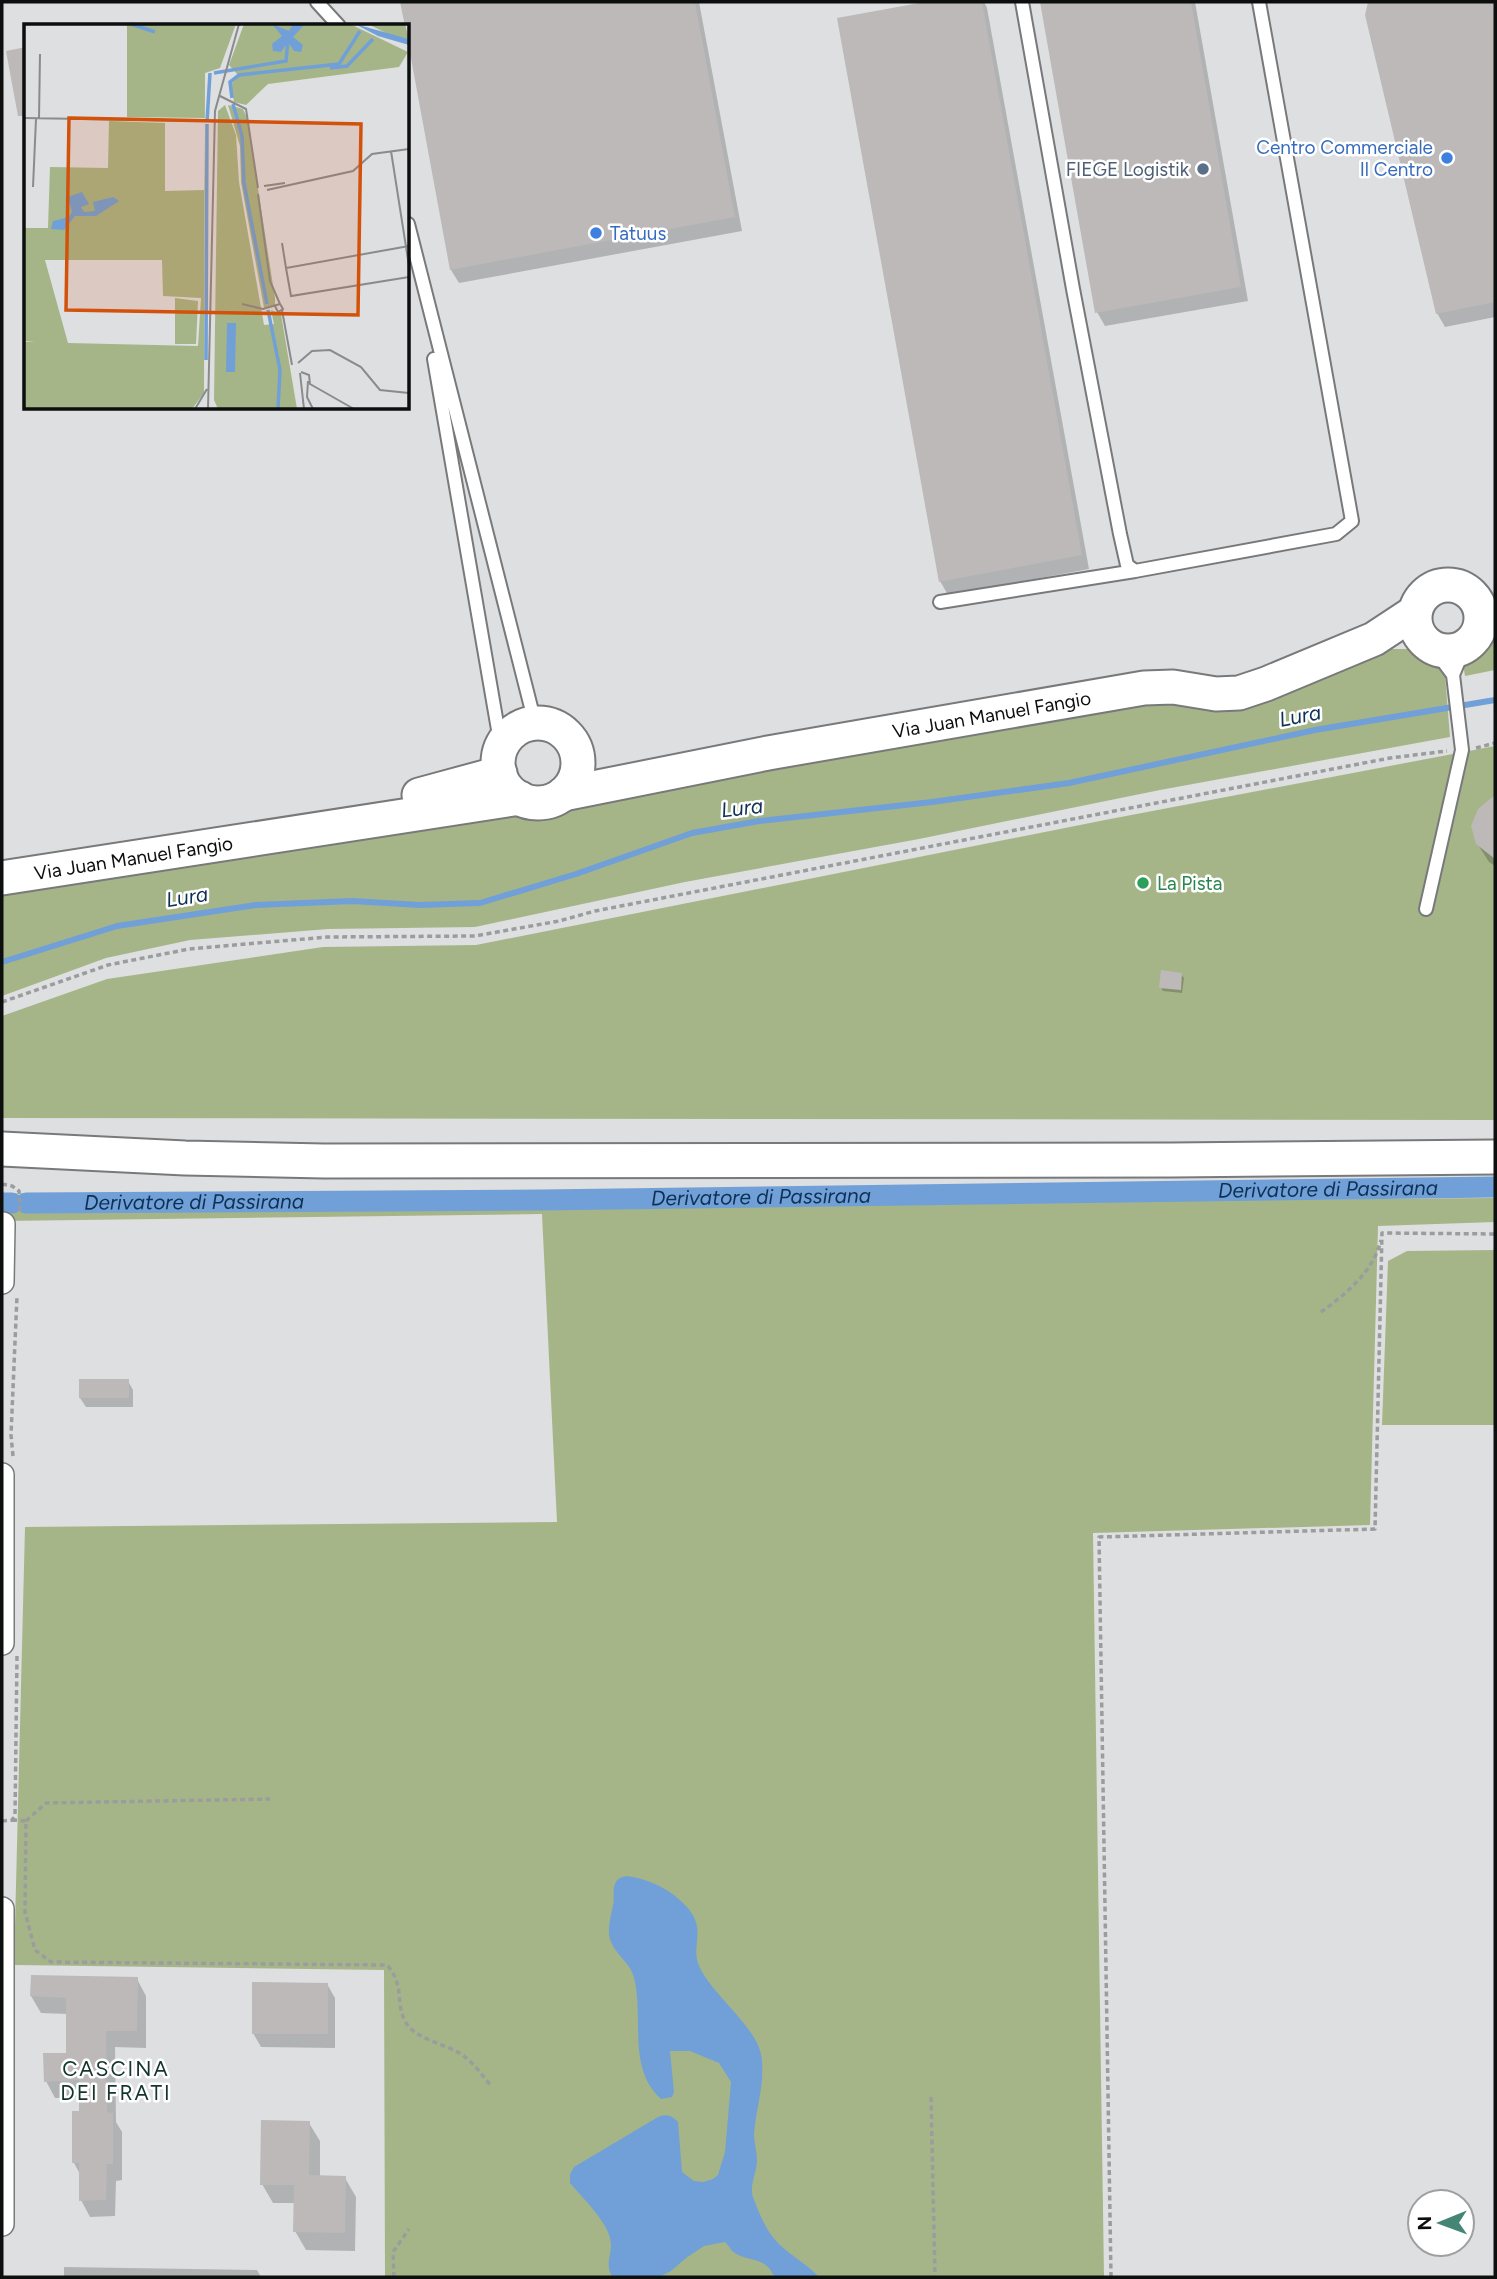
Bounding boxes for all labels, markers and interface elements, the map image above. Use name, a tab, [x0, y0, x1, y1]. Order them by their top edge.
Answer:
inset map	[24, 24, 410, 410]
place label: Centro Commerciale Il Centro	[1256, 136, 1433, 181]
marker: Centro Commerciale Il Centro	[1439, 150, 1455, 166]
place label: FIEGE Logistik	[1066, 158, 1190, 181]
marker: FIEGE Logistik	[1195, 161, 1211, 177]
place label: Tatuus	[610, 222, 666, 245]
marker: Tatuus	[588, 225, 604, 241]
street label: Via Juan Manuel Fangio	[891, 686, 1093, 743]
water label: Lura	[1277, 699, 1323, 732]
water label: Lura	[720, 793, 764, 822]
street label: Via Juan Manuel Fangio	[33, 832, 235, 885]
place label: La Pista	[1157, 872, 1222, 895]
marker: La Pista	[1135, 875, 1151, 891]
water label: Lura	[164, 881, 210, 912]
water label: Derivatore di Passirana	[1218, 1175, 1438, 1203]
water label: Derivatore di Passirana	[651, 1183, 871, 1211]
water label: Derivatore di Passirana	[84, 1188, 304, 1215]
district label: CASCINA DEI FRATI	[60, 2056, 172, 2105]
north arrow	[1406, 2188, 1476, 2258]
text: N	[1413, 2216, 1436, 2231]

